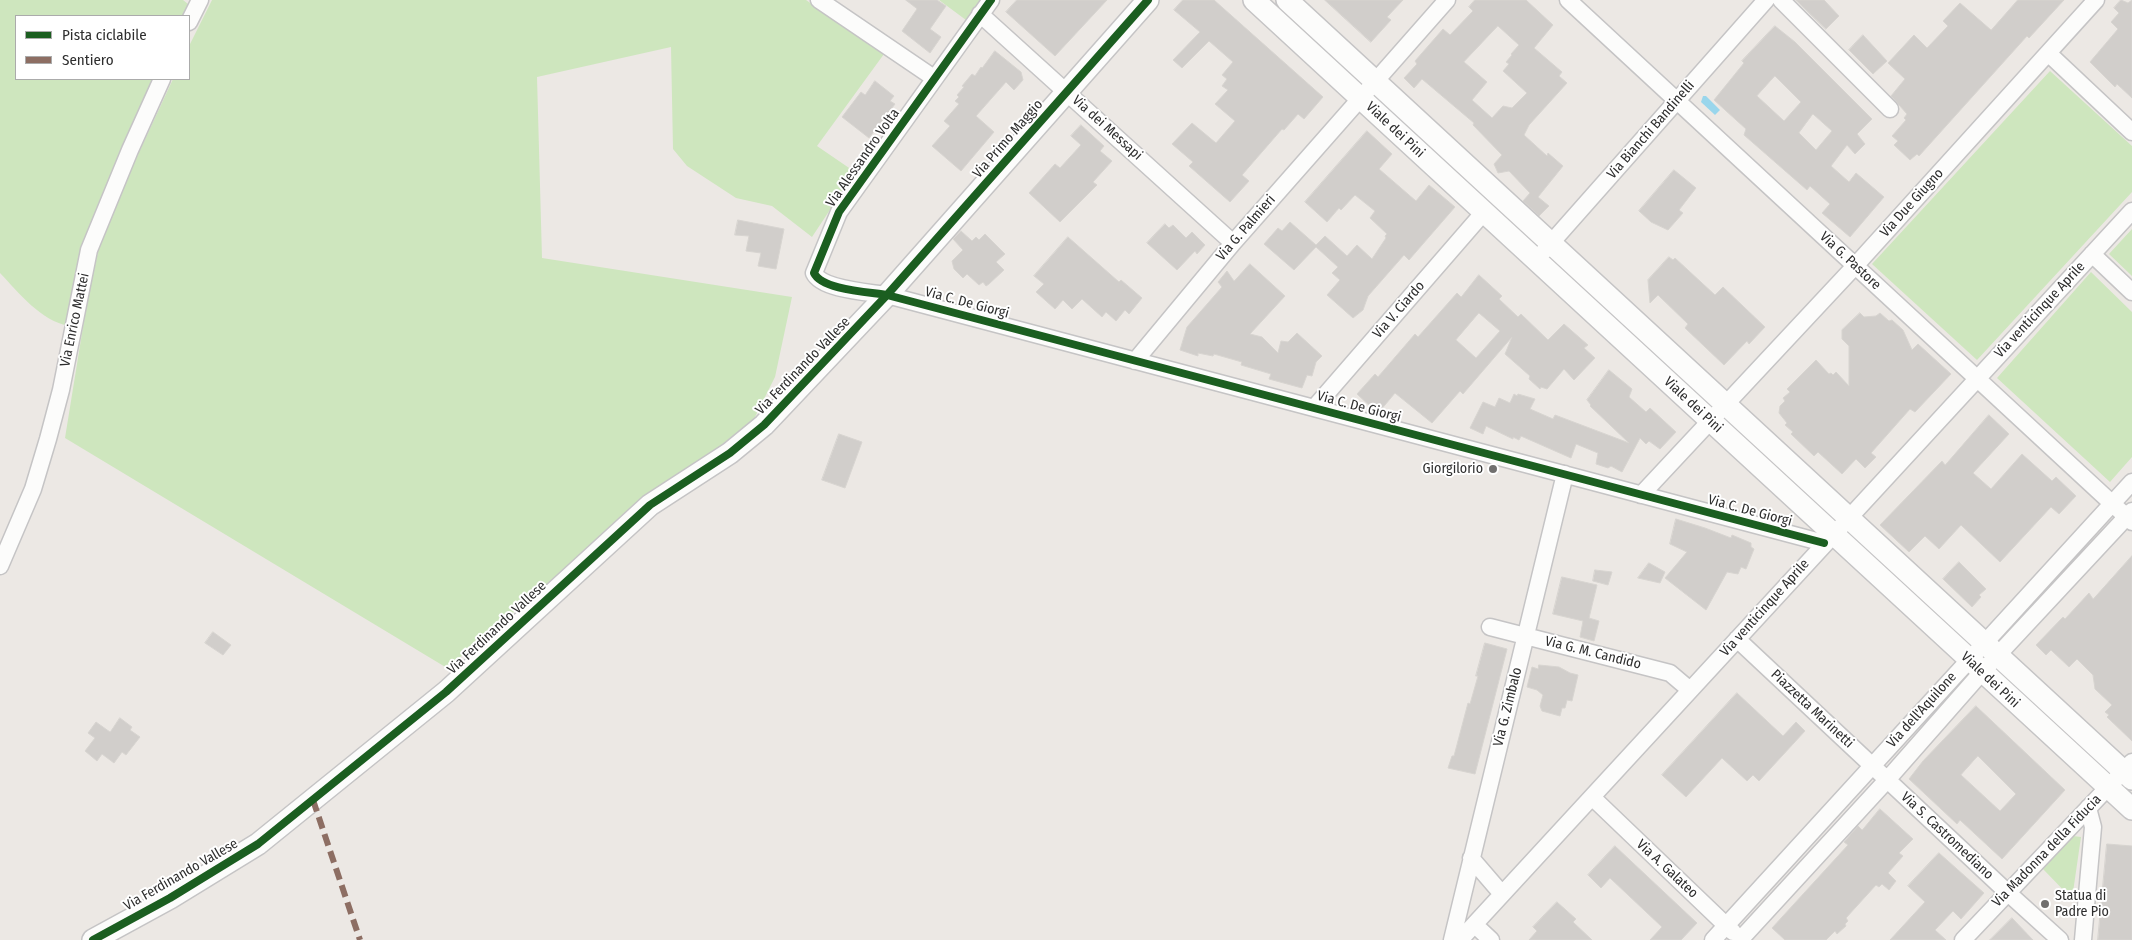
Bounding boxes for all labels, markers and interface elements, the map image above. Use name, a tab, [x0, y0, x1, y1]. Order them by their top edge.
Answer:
legend	[15, 15, 190, 80]
text: Pista ciclabile	[62, 26, 147, 44]
text: Sentiero	[62, 51, 114, 69]
street label: Via Bianchi Bandinelli	[1604, 77, 1698, 183]
street label: Via dei Messapi	[1069, 92, 1145, 164]
street label: Via Primo Maggio	[969, 96, 1047, 182]
street label: Viale dei Pini	[1362, 99, 1428, 161]
street label: Via Alessandro Volta	[823, 105, 903, 211]
street label: Via Due Giugno	[1877, 165, 1947, 241]
street label: Via G. Palmieri	[1213, 192, 1279, 264]
street label: Via G. Pastore	[1816, 228, 1884, 294]
street label: Via venticinque Aprile	[1991, 259, 2089, 361]
street label: Via Enrico Mattei	[57, 271, 93, 369]
street label: Via V. Ciardo	[1370, 278, 1428, 342]
street label: Via C. De Giorgi	[923, 284, 1011, 322]
street label: Via Ferdinando Vallese	[752, 314, 854, 418]
street label: Viale dei Pini	[1660, 374, 1726, 436]
street label: Via C. De Giorgi	[1315, 388, 1403, 426]
place label: Giorgilorio	[1423, 461, 1483, 477]
marker: Giorgilorio	[1487, 463, 1499, 475]
street label: Via C. De Giorgi	[1706, 492, 1794, 530]
street label: Via venticinque Aprile	[1717, 556, 1813, 660]
street label: Via Ferdinando Vallese	[444, 578, 550, 678]
street label: Via G. M. Candido	[1543, 633, 1643, 673]
street label: Viale dei Pini	[1957, 649, 2023, 711]
street label: Via G. Zimbalo	[1490, 666, 1526, 748]
street label: Piazzetta Marinetti	[1767, 666, 1857, 752]
street label: Via dell'Aquilone	[1884, 669, 1960, 751]
street label: Via S. Castromediano	[1897, 789, 1997, 883]
street label: Via Madonna della Fiducia	[1989, 791, 2105, 911]
street label: Via Ferdinando Vallese	[121, 835, 241, 915]
street label: Via A. Galateo	[1633, 836, 1701, 902]
place label: Statua di Padre Pio	[2055, 888, 2109, 920]
marker: Statua di Padre Pio	[2039, 898, 2051, 910]

